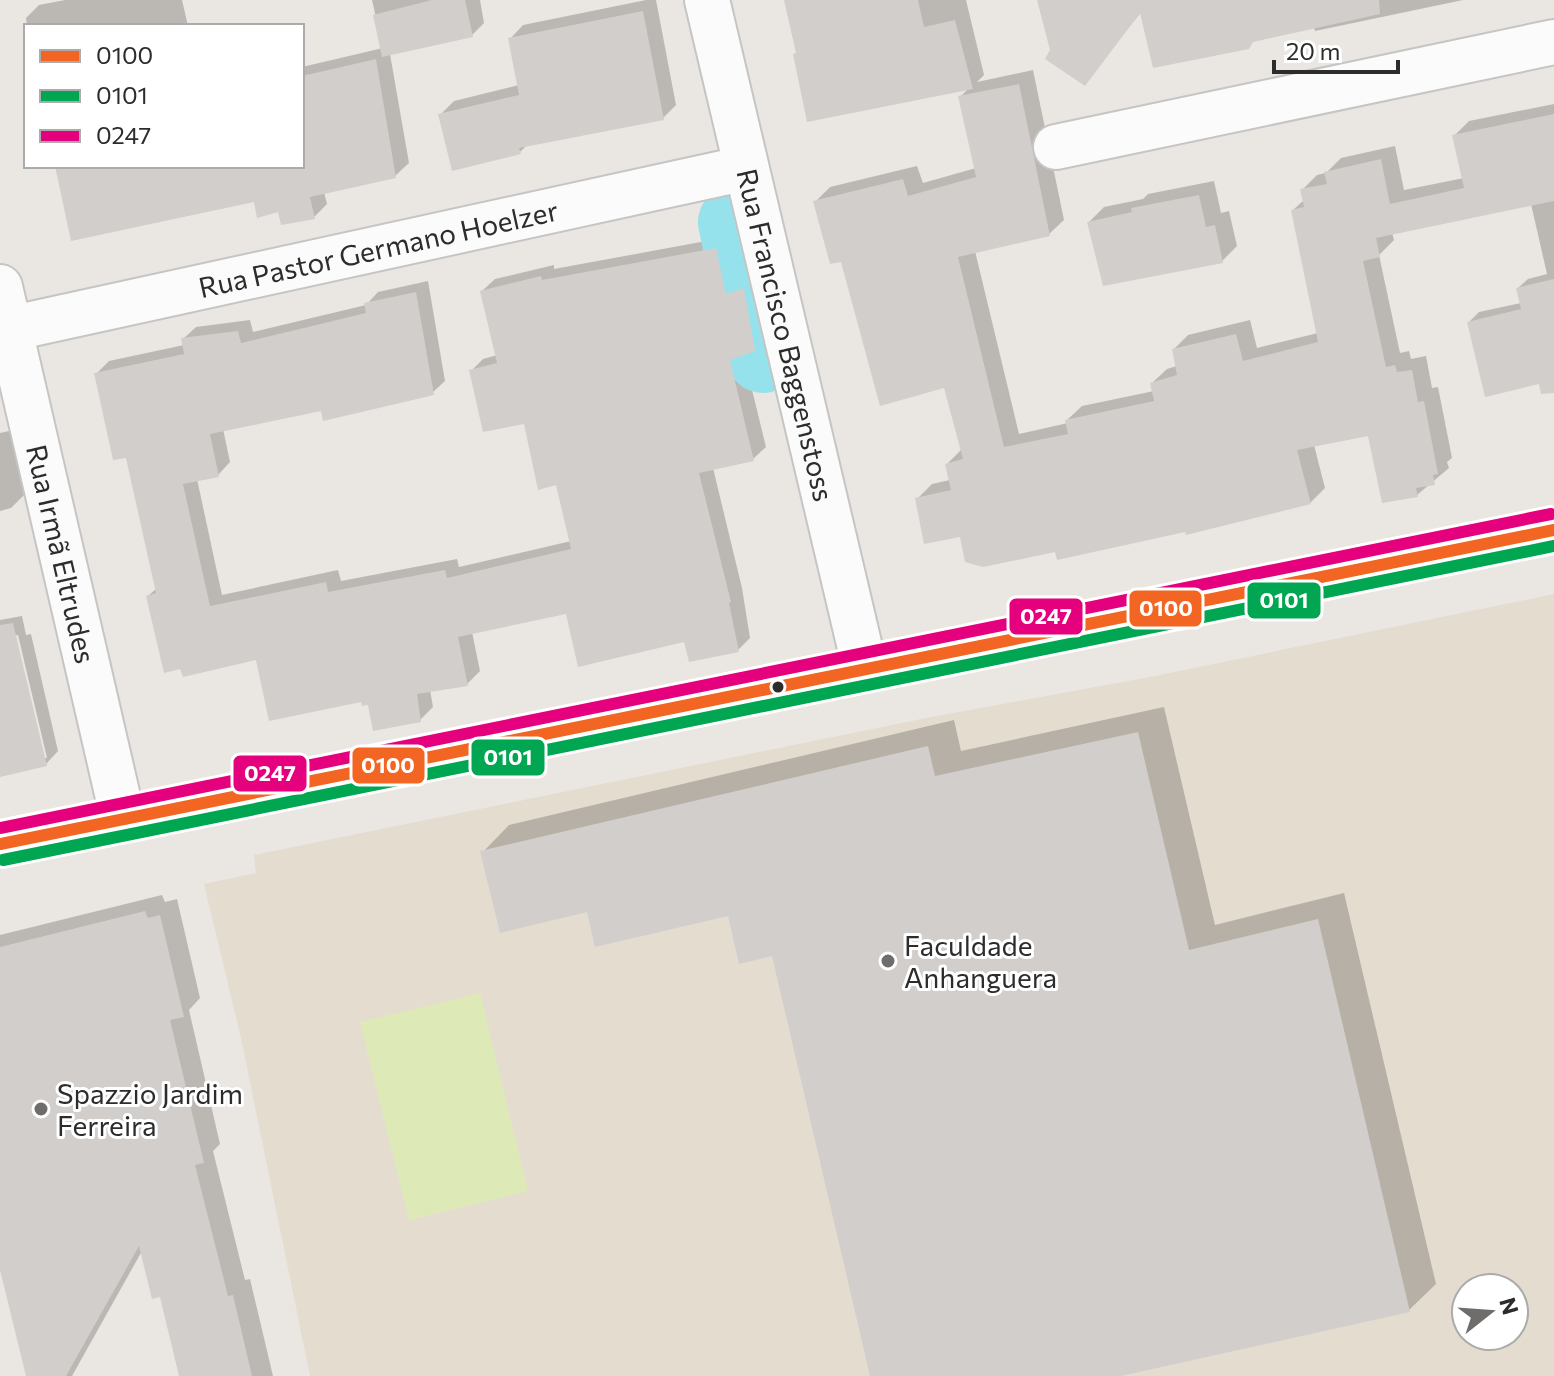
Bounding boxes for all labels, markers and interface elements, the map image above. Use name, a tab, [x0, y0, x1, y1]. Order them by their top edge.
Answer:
legend	[24, 24, 304, 168]
scale bar	[1274, 24, 1398, 74]
text: 20 m	[1286, 36, 1340, 65]
text: 0100	[96, 40, 153, 69]
text: 0101	[96, 80, 148, 109]
text: 0247	[96, 120, 151, 149]
street label: Rua Francisco Baggenstoss	[730, 165, 842, 505]
street label: Rua Pastor Germano Hoelzer	[195, 193, 561, 304]
street label: Rua Irmã Eltrudes	[20, 441, 103, 667]
line badge: 0101	[1246, 581, 1322, 620]
text: 0101	[1259, 586, 1309, 613]
line badge: 0100	[1128, 589, 1203, 628]
text: 0100	[1139, 594, 1193, 621]
line badge: 0247	[1008, 597, 1084, 636]
text: 0247	[1020, 602, 1072, 629]
unlabelled marker	[770, 679, 786, 695]
line badge: 0101	[470, 738, 546, 777]
text: 0101	[483, 743, 533, 770]
line badge: 0100	[351, 746, 426, 785]
text: 0100	[361, 751, 415, 778]
line badge: 0247	[232, 754, 308, 793]
text: 0247	[244, 759, 296, 786]
place label: Faculdade Anhanguera	[904, 928, 1057, 994]
marker: Faculdade Anhanguera	[879, 952, 897, 970]
place label: Spazzio Jardim Ferreira	[57, 1076, 243, 1142]
marker: Spazzio Jardim Ferreira	[32, 1100, 50, 1118]
north arrow	[1450, 1272, 1530, 1352]
text: N	[1494, 1294, 1525, 1318]

